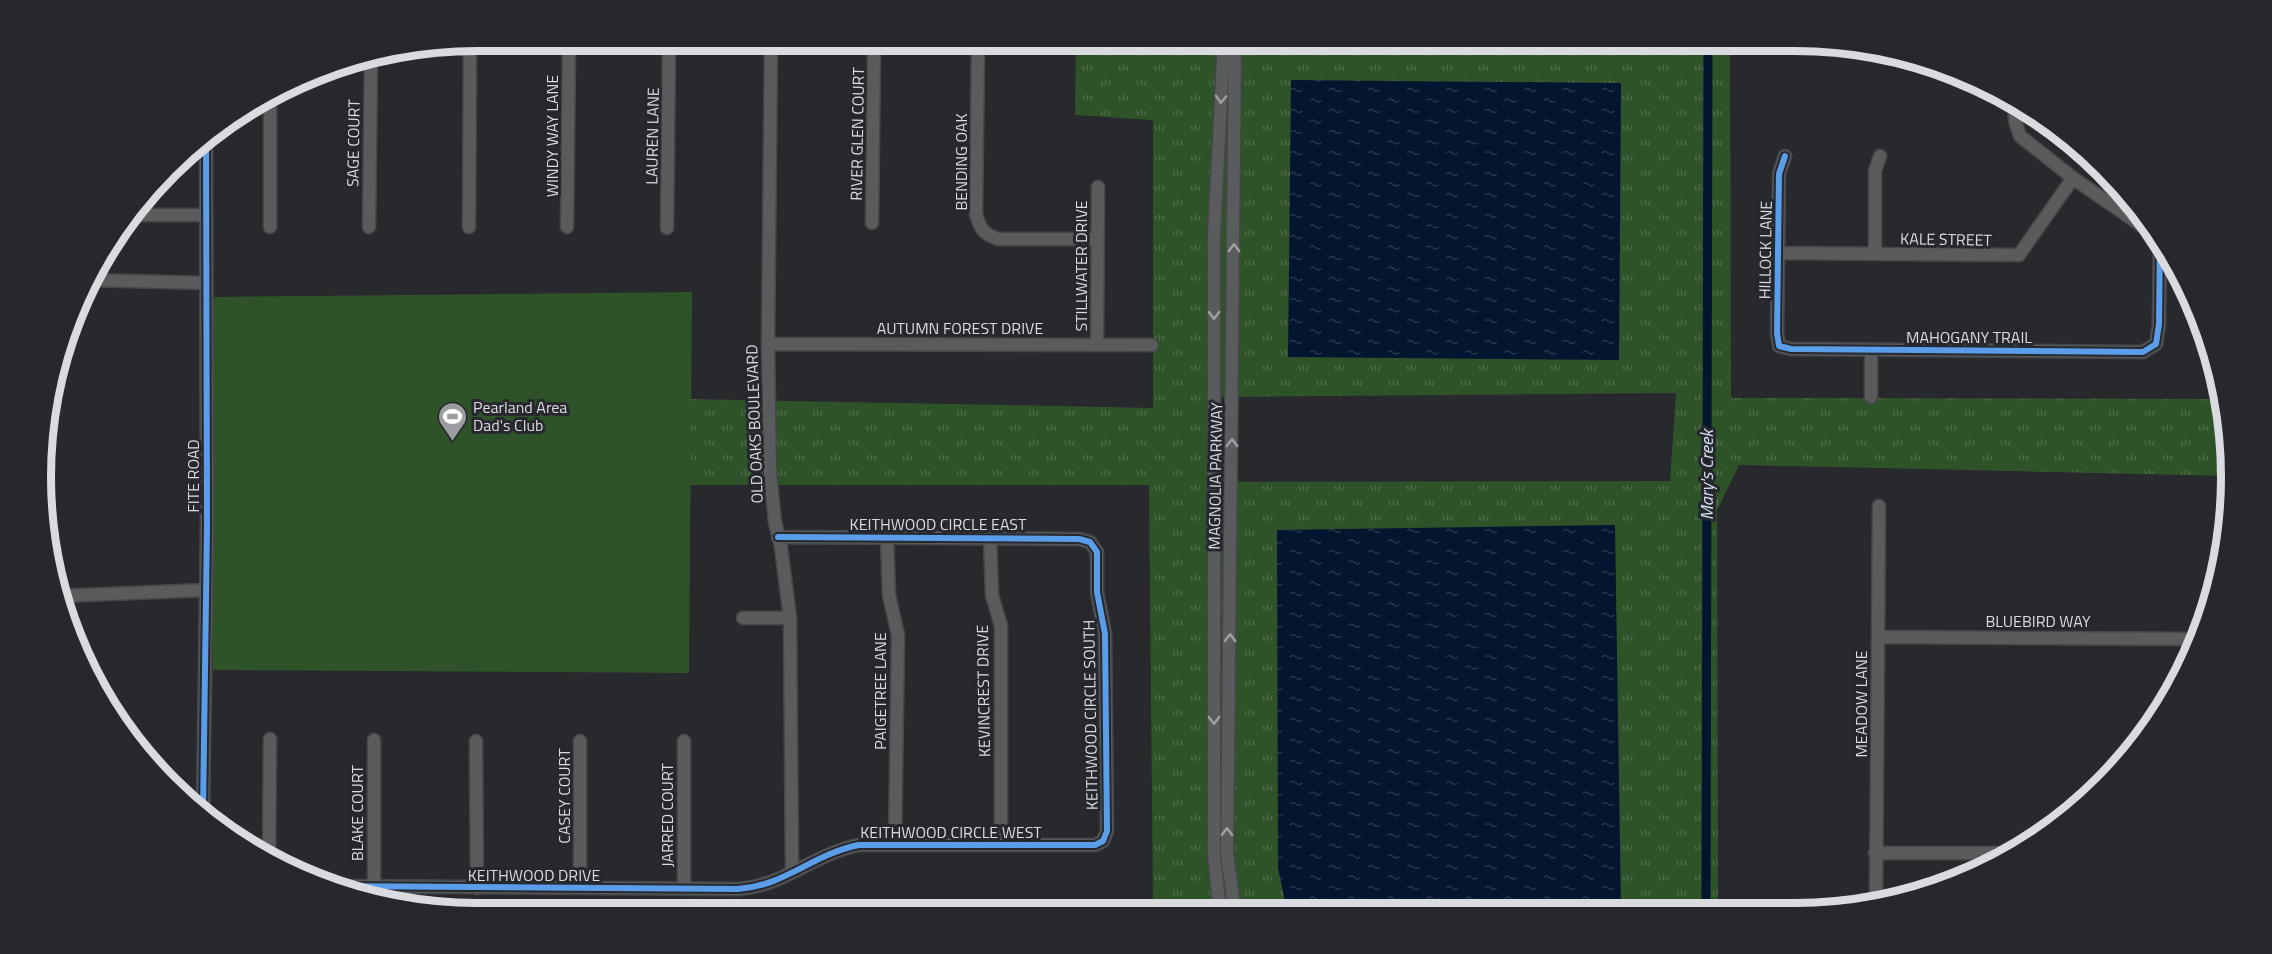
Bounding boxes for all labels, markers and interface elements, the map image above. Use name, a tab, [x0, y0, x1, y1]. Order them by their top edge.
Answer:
street label: RIVER GLEN COURT	[844, 66, 870, 201]
street label: WINDY WAY LANE	[540, 75, 564, 197]
street label: LAUREN LANE	[639, 87, 665, 185]
one-way arrow	[1215, 94, 1228, 103]
street label: SAGE COURT	[340, 98, 366, 187]
street label: BENDING OAK	[949, 114, 973, 210]
street label: STILLWATER DRIVE	[1069, 200, 1093, 332]
street label: HILLOCK LANE	[1752, 200, 1778, 299]
street label: KALE STREET	[1900, 226, 1993, 252]
one-way arrow	[1228, 243, 1240, 252]
one-way arrow	[1208, 310, 1220, 319]
street label: AUTUMN FOREST DRIVE	[877, 316, 1043, 340]
street label: MAHOGANY TRAIL	[1906, 325, 2032, 349]
street label: OLD OAKS BOULEVARD	[739, 344, 769, 504]
place label: Pearland Area Dad's Club	[473, 395, 567, 437]
sports icon: Pearland Area Dad's Club	[436, 400, 468, 442]
street label: MAGNOLIA PARKWAY	[1202, 402, 1228, 550]
water label: Mary's Creek	[1693, 428, 1720, 520]
one-way arrow	[1226, 438, 1238, 447]
street label: FITE ROAD	[181, 439, 205, 513]
street label: KEITHWOOD CIRCLE EAST	[850, 512, 1027, 536]
street label: BLUEBIRD WAY	[1985, 609, 2091, 633]
street label: KEITHWOOD CIRCLE SOUTH	[1076, 620, 1104, 810]
street label: KEVINCREST DRIVE	[970, 625, 996, 757]
street label: PAIGETREE LANE	[868, 632, 892, 750]
one-way arrow	[1223, 633, 1236, 642]
street label: MEADOW LANE	[1849, 650, 1873, 758]
one-way arrow	[1208, 715, 1220, 724]
street label: CASEY COURT	[552, 748, 576, 844]
street label: JARRED COURT	[655, 762, 679, 867]
street label: BLAKE COURT	[345, 764, 369, 861]
street label: KEITHWOOD CIRCLE WEST	[860, 820, 1042, 844]
one-way arrow	[1221, 828, 1233, 837]
street label: KEITHWOOD DRIVE	[468, 863, 600, 887]

